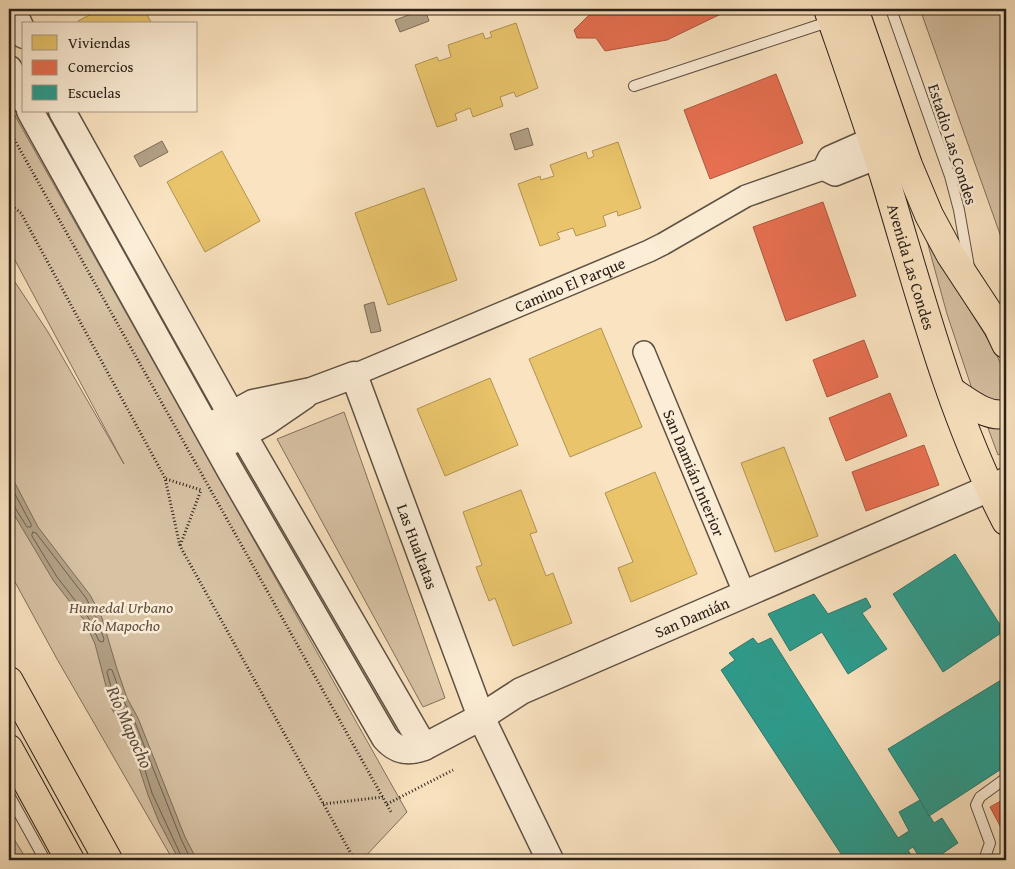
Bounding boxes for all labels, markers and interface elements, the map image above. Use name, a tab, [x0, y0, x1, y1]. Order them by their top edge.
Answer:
legend	[22, 22, 198, 112]
text: Viviendas	[68, 32, 130, 53]
text: Comercios	[68, 56, 134, 77]
street label: Estadio Las Condes	[922, 80, 984, 208]
text: Escuelas	[68, 82, 121, 103]
street label: Avenida Las Condes	[881, 201, 942, 333]
street label: Camino El Parque	[511, 250, 629, 318]
street label: San Damián Interior	[657, 406, 732, 541]
street label: Las Hualtatas	[391, 500, 444, 592]
street label: San Damián	[651, 590, 733, 644]
park label: Humedal Urbano Río Mapocho	[68, 595, 173, 637]
water label: Río Mapocho	[99, 681, 160, 773]

